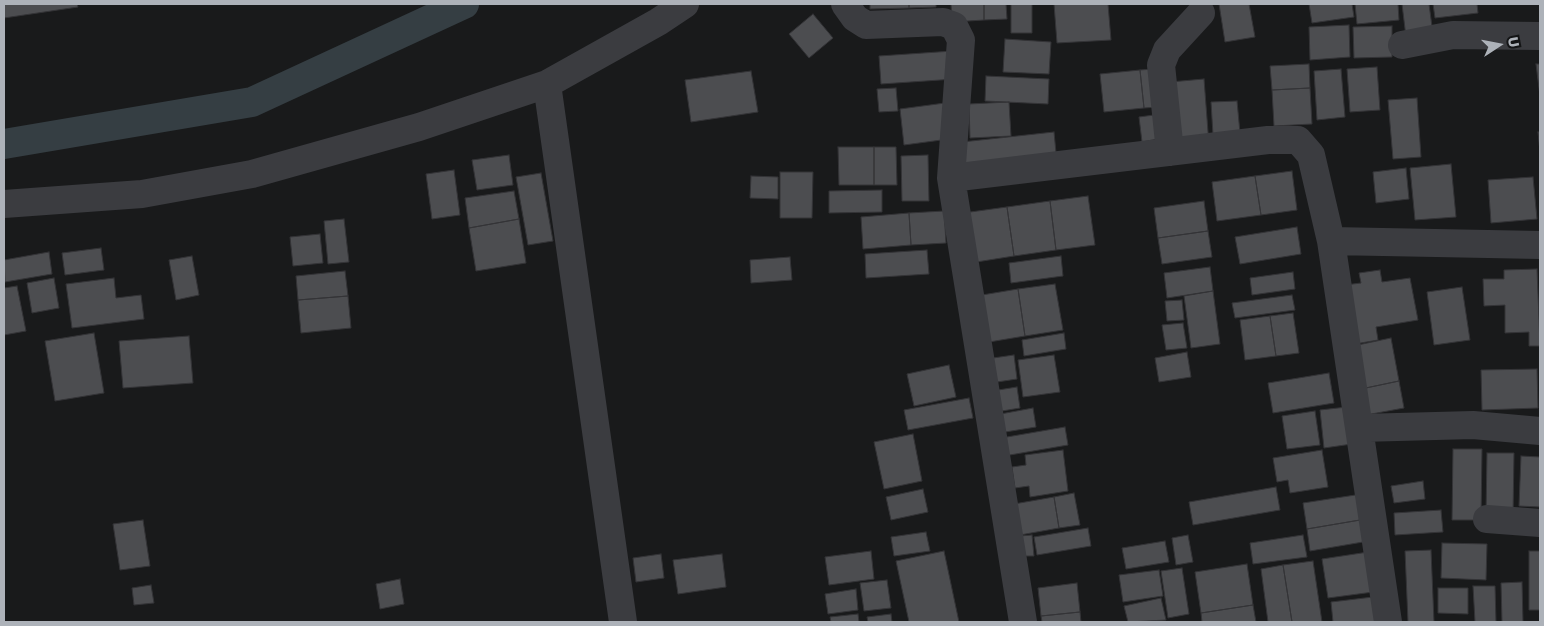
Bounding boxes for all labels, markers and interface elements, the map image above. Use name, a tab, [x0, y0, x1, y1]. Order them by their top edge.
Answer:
north arrow	[1474, 20, 1524, 70]
text: U	[1505, 35, 1524, 49]

